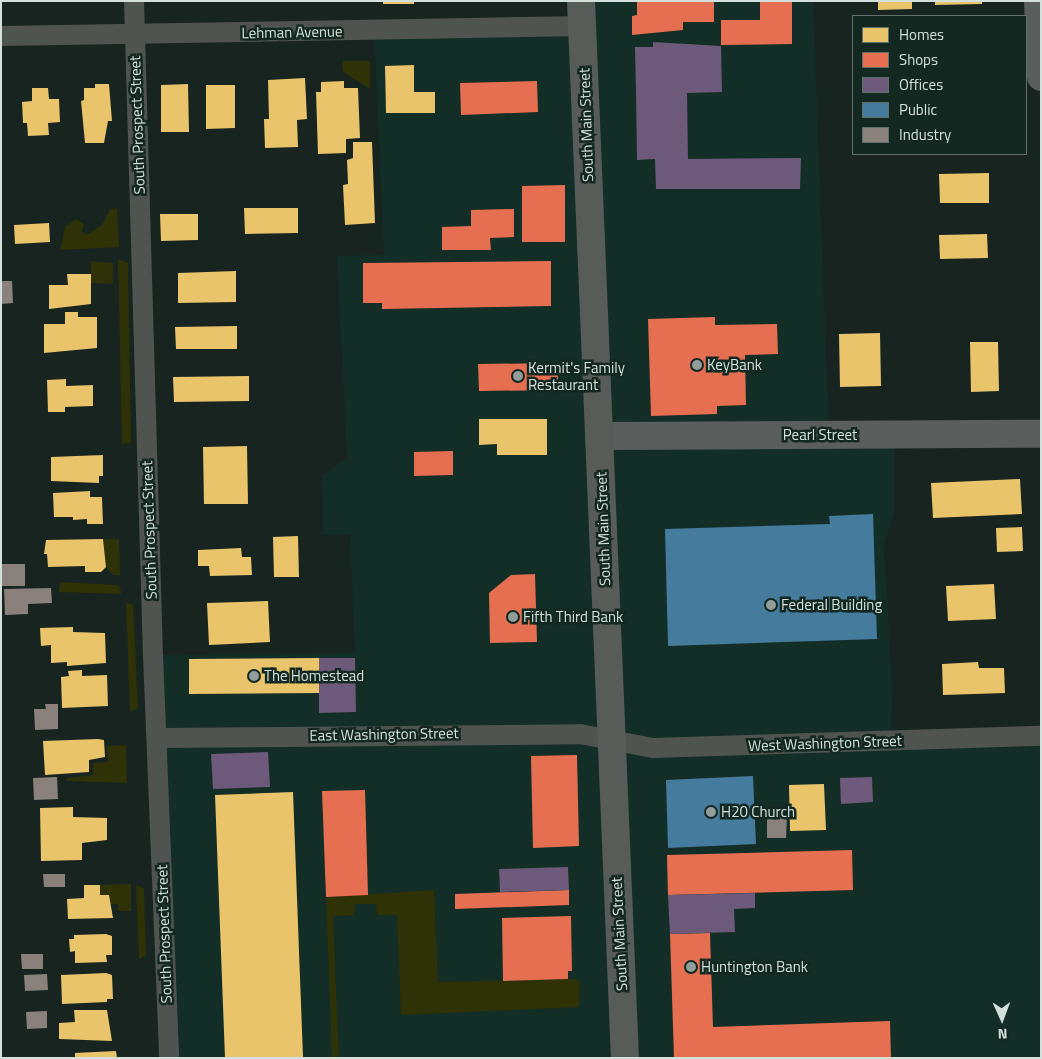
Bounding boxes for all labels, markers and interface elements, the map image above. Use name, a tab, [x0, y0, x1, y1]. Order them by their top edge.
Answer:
legend	[852, 15, 1027, 155]
street label: Lehman Avenue	[241, 22, 343, 42]
text: Homes	[899, 23, 944, 46]
text: Shops	[899, 48, 938, 71]
street label: South Prospect Street	[126, 55, 148, 195]
street label: South Main Street	[575, 68, 597, 182]
text: Offices	[899, 73, 943, 96]
text: Public	[899, 98, 937, 121]
text: Industry	[899, 123, 951, 146]
place label: KeyBank	[707, 356, 762, 374]
place label: Kermit's Family Restaurant	[528, 358, 625, 393]
marker: KeyBank	[691, 359, 703, 371]
marker: Kermit's Family Restaurant	[512, 370, 524, 382]
street label: Pearl Street	[783, 426, 857, 444]
street label: South Prospect Street	[138, 460, 160, 600]
street label: South Main Street	[592, 472, 614, 586]
place label: Federal Building	[781, 596, 882, 614]
marker: Federal Building	[765, 599, 777, 611]
place label: Fifth Third Bank	[523, 608, 623, 626]
marker: Fifth Third Bank	[507, 611, 519, 623]
place label: The Homestead	[264, 667, 364, 685]
marker: The Homestead	[248, 670, 260, 682]
street label: East Washington Street	[309, 724, 459, 744]
street label: West Washington Street	[748, 731, 902, 755]
place label: H20 Church	[721, 803, 795, 821]
marker: H20 Church	[705, 806, 717, 818]
street label: South Prospect Street	[153, 864, 175, 1004]
street label: South Main Street	[607, 877, 631, 991]
place label: Huntington Bank	[701, 958, 808, 976]
marker: Huntington Bank	[685, 961, 697, 973]
north arrow	[977, 994, 1027, 1044]
text: N	[997, 1024, 1008, 1045]

